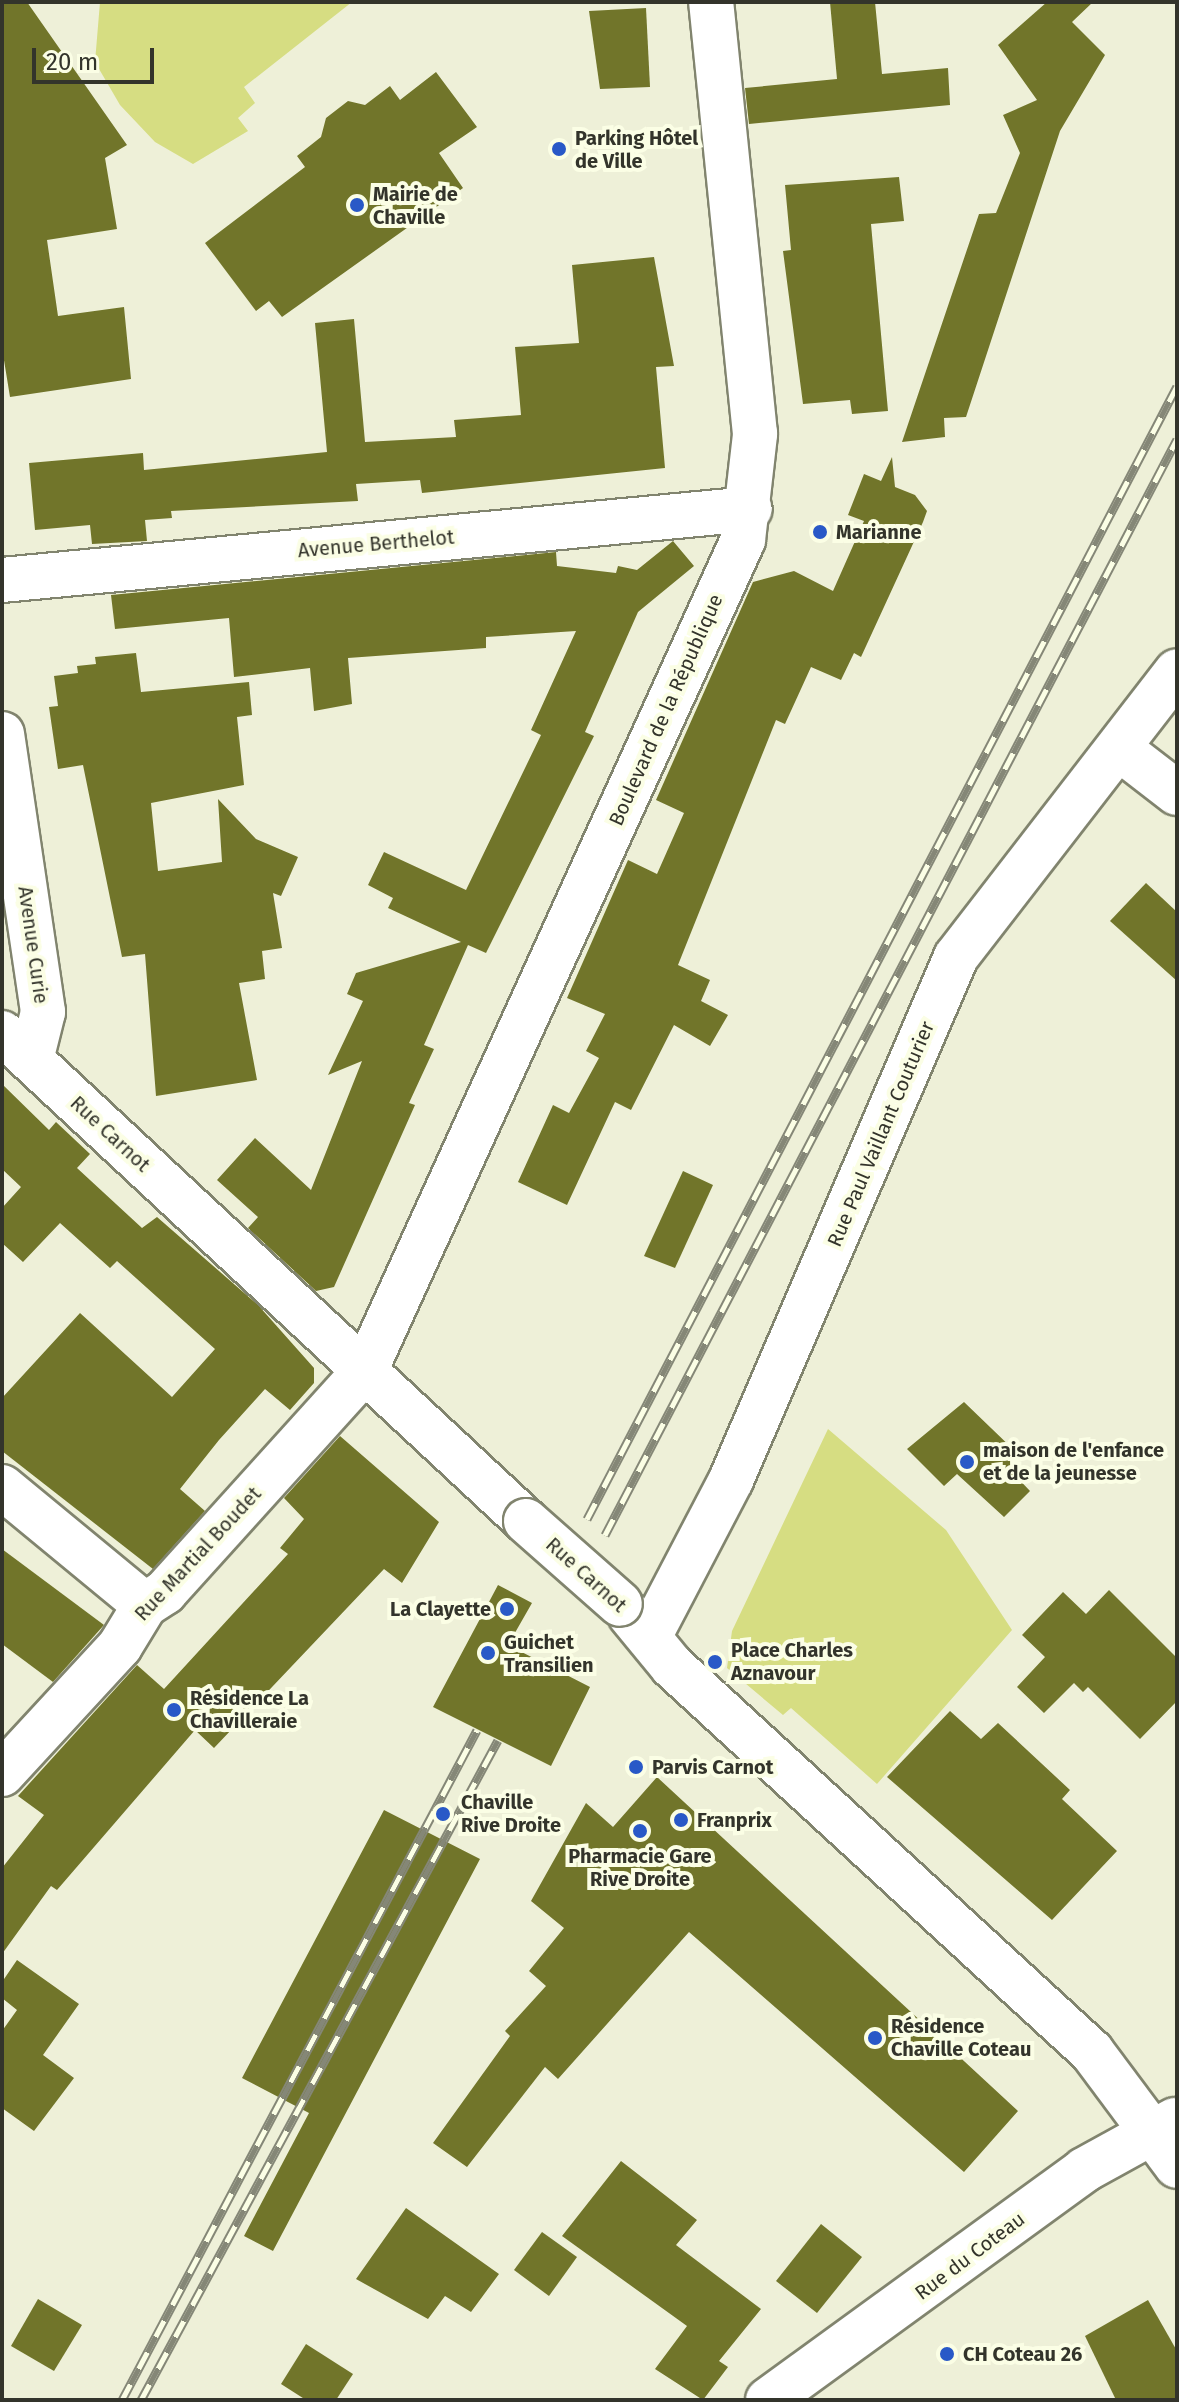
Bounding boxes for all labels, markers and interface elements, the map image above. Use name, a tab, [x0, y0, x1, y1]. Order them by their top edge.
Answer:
scale bar	[36, 32, 158, 82]
text: 20 m	[46, 48, 98, 76]
place label: Parking Hôtel de Ville	[575, 126, 698, 173]
marker: Parking Hôtel de Ville	[550, 140, 568, 158]
place label: Mairie de Chaville	[373, 182, 458, 229]
marker: Mairie de Chaville	[348, 196, 366, 214]
place label: Marianne	[836, 520, 921, 544]
marker: Marianne	[811, 523, 829, 541]
street label: Avenue Berthelot	[297, 525, 455, 563]
street label: Boulevard de la République	[604, 590, 728, 830]
street label: Avenue Curie	[13, 885, 53, 1005]
street label: Rue Paul Vaillant Couturier	[823, 1018, 939, 1250]
street label: Rue Carnot	[65, 1091, 155, 1177]
place label: maison de l'enfance et de la jeunesse	[983, 1438, 1164, 1485]
marker: maison de l'enfance et de la jeunesse	[958, 1453, 976, 1471]
street label: Rue Martial Boudet	[130, 1482, 266, 1626]
street label: Rue Carnot	[541, 1533, 631, 1617]
place label: La Clayette	[390, 1597, 491, 1621]
marker: La Clayette	[498, 1600, 516, 1618]
place label: Guichet Transilien	[504, 1630, 593, 1677]
place label: Place Charles Aznavour	[731, 1638, 853, 1685]
marker: Guichet Transilien	[479, 1644, 497, 1662]
marker: Place Charles Aznavour	[706, 1653, 724, 1671]
place label: Résidence La Chavilleraie	[190, 1686, 309, 1733]
marker: Résidence La Chavilleraie	[165, 1701, 183, 1719]
place label: Parvis Carnot	[652, 1755, 773, 1779]
marker: Parvis Carnot	[627, 1758, 645, 1776]
place label: Chaville Rive Droite	[461, 1790, 561, 1837]
marker: Chaville Rive Droite	[432, 1803, 454, 1825]
place label: Franprix	[697, 1808, 772, 1832]
marker: Franprix	[672, 1811, 690, 1829]
marker: Pharmacie Gare Rive Droite	[631, 1822, 649, 1840]
place label: Pharmacie Gare Rive Droite	[568, 1844, 712, 1891]
place label: Résidence Chaville Coteau	[891, 2014, 1031, 2061]
marker: Résidence Chaville Coteau	[866, 2029, 884, 2047]
street label: Rue du Coteau	[910, 2207, 1030, 2305]
place label: CH Coteau 26	[963, 2342, 1082, 2366]
marker: CH Coteau 26	[938, 2345, 956, 2363]

